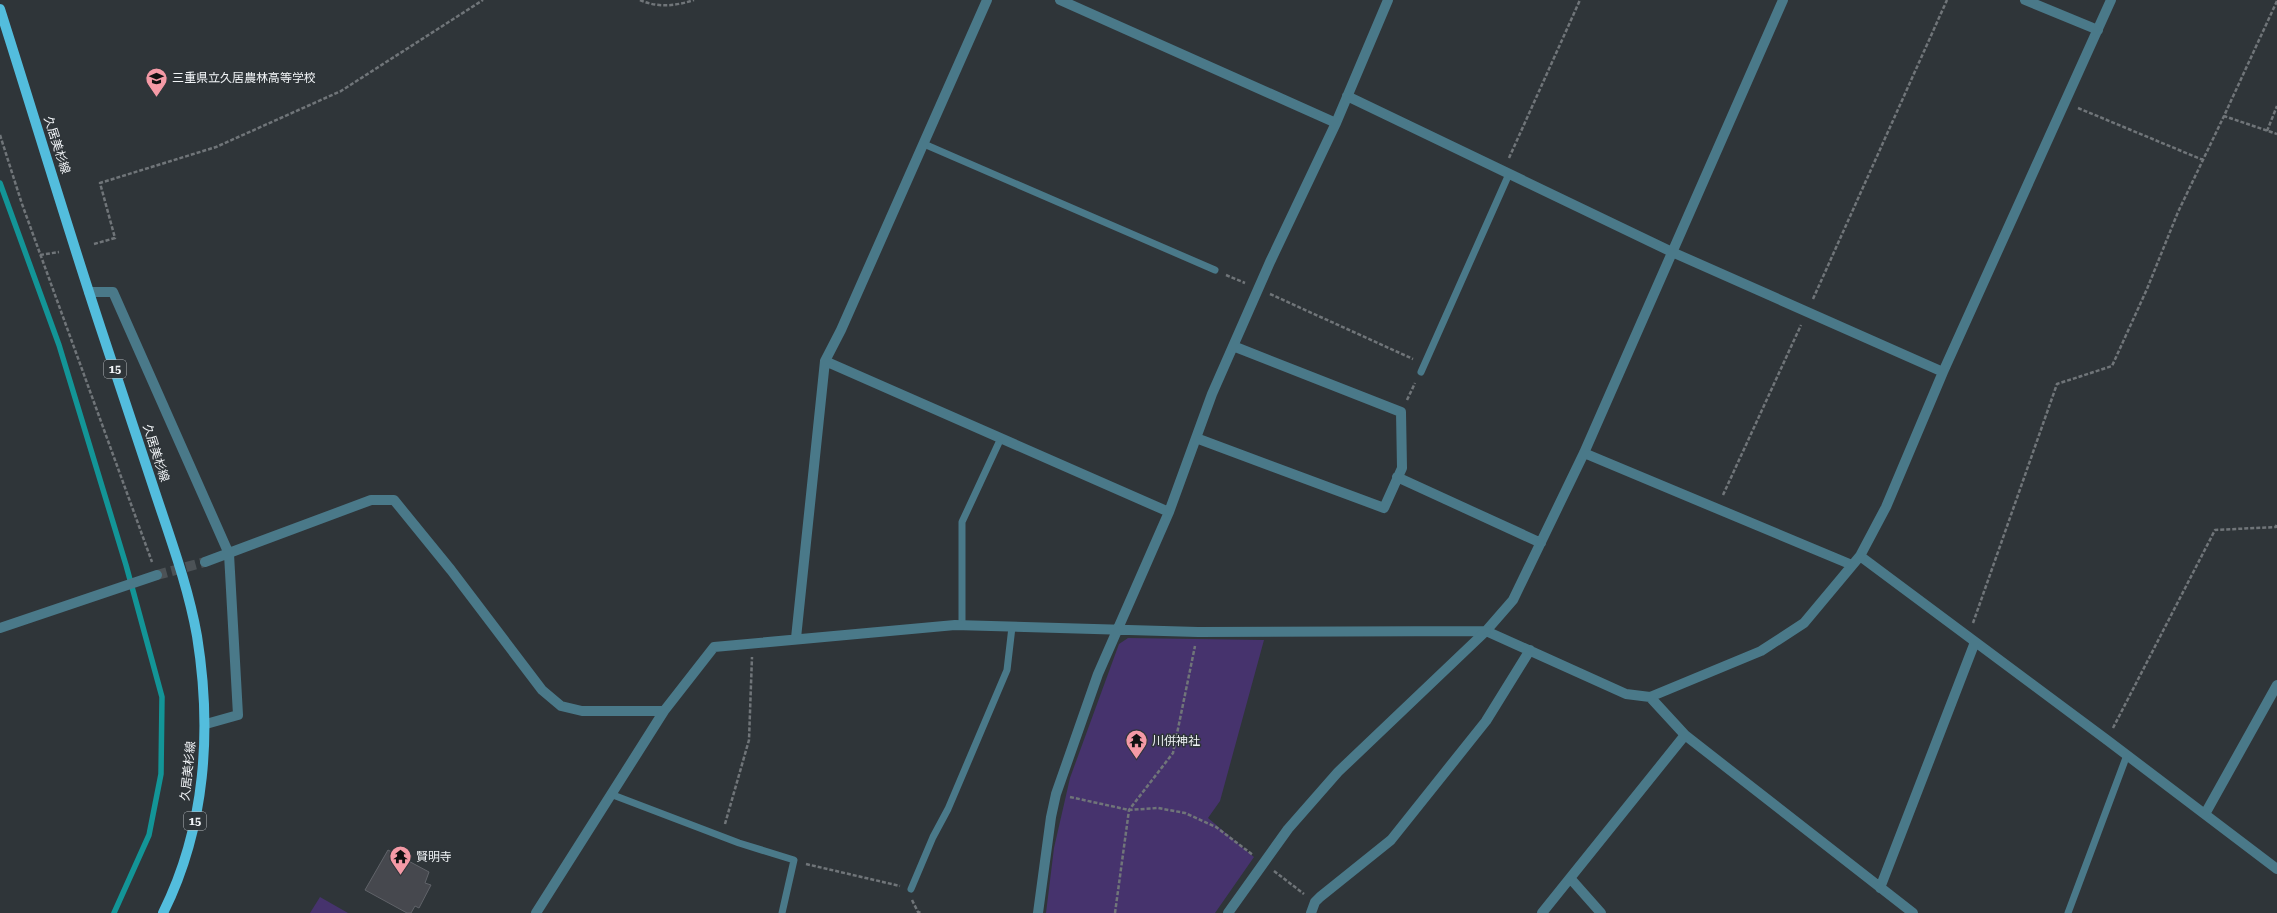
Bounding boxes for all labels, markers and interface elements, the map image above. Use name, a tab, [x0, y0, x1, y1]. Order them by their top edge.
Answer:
school or university icon: 三重県立久居農林高等学校	[143, 65, 169, 98]
place label: 三重県立久居農林高等学校	[172, 71, 316, 85]
street label: 久居美杉線	[41, 114, 73, 176]
road number: 15	[104, 360, 126, 378]
street label: 久居美杉線	[140, 422, 172, 484]
temple icon: 川併神社	[1123, 728, 1149, 761]
place label: 川併神社	[1152, 734, 1200, 748]
street label: 久居美杉線	[178, 740, 198, 802]
road number: 15	[184, 812, 206, 830]
temple icon: 賢明寺	[387, 844, 413, 877]
place label: 賢明寺	[416, 850, 452, 864]

